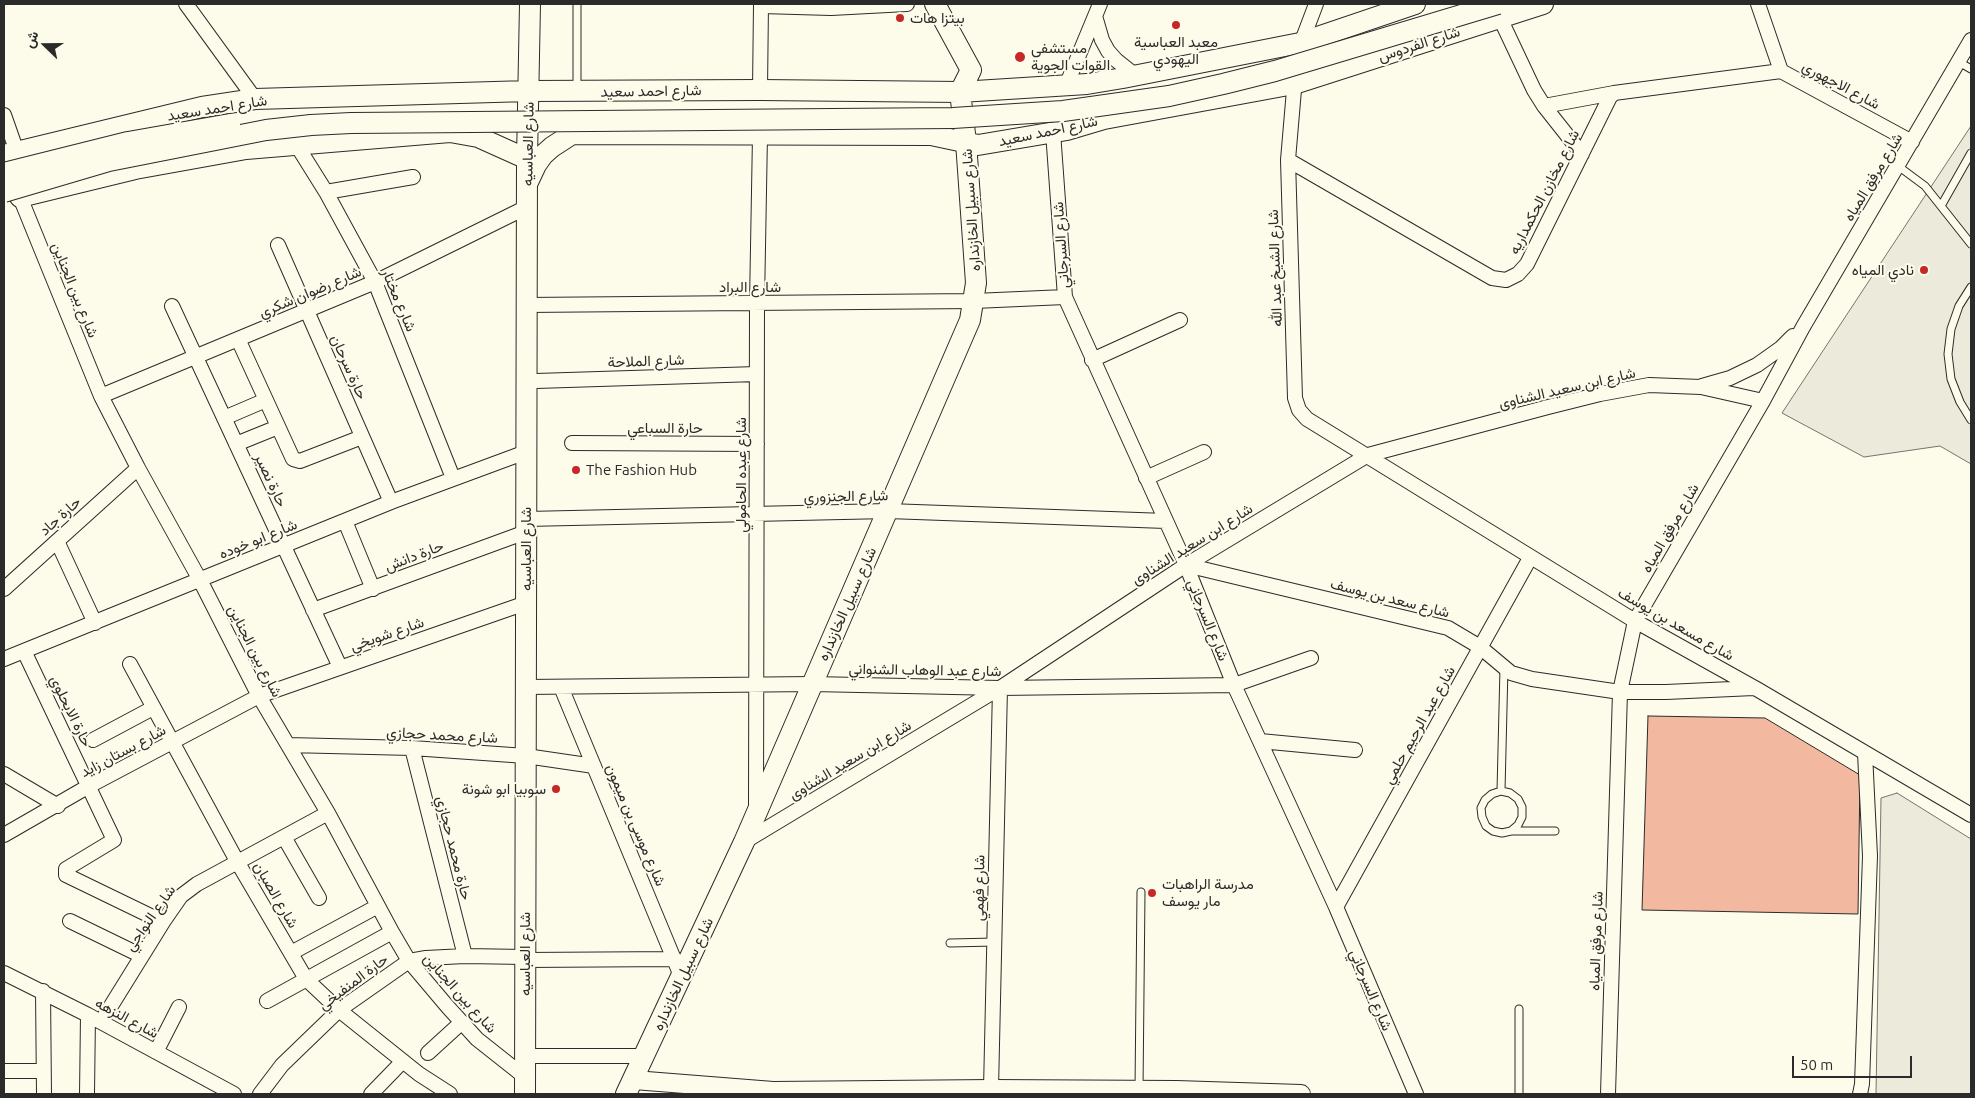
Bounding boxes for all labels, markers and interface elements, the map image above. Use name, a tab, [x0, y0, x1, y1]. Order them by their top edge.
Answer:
place label: بيتزا هات	[910, 9, 965, 27]
marker: بيتزا هات	[894, 12, 906, 24]
marker: معبد العباسية اليهودي	[1170, 19, 1182, 31]
north arrow	[20, 20, 70, 70]
street label: شارع الفردوس	[1376, 22, 1462, 66]
text: ش	[21, 29, 42, 50]
place label: معبد العباسية اليهودي	[1134, 33, 1218, 68]
place label: مستشفى القوات الجوية	[1031, 39, 1110, 74]
marker: مستشفى القوات الجوية	[1013, 50, 1027, 64]
street label: شارع الاجهوري	[1799, 57, 1883, 113]
street label: شارع احمد سعيد	[600, 81, 702, 101]
street label: شارع احمد سعيد	[166, 91, 268, 125]
street label: شارع العباسيه	[518, 102, 538, 186]
street label: شارع احمد سعيد	[997, 112, 1099, 150]
street label: شارع مخازن الحكمداريه	[1505, 127, 1583, 257]
street label: شارع مرفق المياه	[1840, 130, 1906, 224]
street label: شارع سبيل الخازنداره	[958, 148, 984, 272]
street label: شارع السرجاني	[1049, 201, 1073, 289]
street label: شارع الشيخ عبد الله	[1264, 209, 1286, 327]
street label: شارع بين الجناين	[48, 240, 102, 340]
place label: نادي المياه	[1852, 261, 1914, 279]
street label: شارع رضوان شكري	[256, 262, 364, 322]
marker: نادي المياه	[1918, 264, 1930, 276]
street label: شارع مختار	[378, 266, 420, 334]
street label: شارع البراد	[719, 278, 781, 296]
street label: حارة سرحان	[327, 332, 371, 402]
street label: شارع الملاحة	[607, 351, 685, 371]
street label: شارع ابن سعيد الشناوى	[1497, 364, 1637, 412]
street label: شارع عبده الحامولي	[732, 417, 750, 533]
street label: حارة السباعي	[627, 419, 703, 437]
street label: حارة نصير	[251, 450, 291, 510]
place label: The Fashion Hub	[586, 461, 697, 479]
marker: The Fashion Hub	[570, 464, 582, 476]
street label: شارع مرفق المياه	[1637, 480, 1703, 576]
street label: شارع الجنزوري	[804, 486, 888, 506]
street label: حارة جاد	[36, 493, 84, 539]
street label: شارع ابن سعيد الشناوى	[1128, 499, 1256, 589]
street label: شارع العباسيه	[517, 507, 535, 591]
street label: شارع ابو خوده	[216, 515, 300, 563]
street label: حارة دانش	[382, 537, 446, 575]
street label: شارع سبيل الخازنداره	[814, 544, 880, 664]
street label: شارع سعد بن يوسف	[1329, 575, 1451, 621]
street label: شارع السرجاني	[1183, 576, 1233, 664]
street label: شارع مسعد بن يوسف	[1615, 583, 1737, 665]
street label: شارع بين الجناين	[224, 602, 286, 700]
street label: شارع شويخي	[348, 613, 426, 655]
street label: شارع عبد الوهاب الشنواني	[848, 660, 1002, 680]
street label: شارع عبد الرحيم حلمي	[1379, 663, 1459, 787]
street label: حارة الابحلوي	[46, 672, 96, 750]
street label: شارع ابن سعيد الشناوى	[785, 716, 915, 804]
street label: شارع بستان زايد	[77, 721, 169, 781]
street label: شارع محمد حجازي	[386, 723, 498, 747]
street label: شارع موسى بن ميمون	[602, 761, 670, 889]
place label: سوبيا ابو شونة	[462, 780, 546, 798]
marker: سوبيا ابو شونة	[550, 783, 562, 795]
street label: حارة محمد حجازي	[432, 794, 476, 902]
street label: شارع فهمي	[969, 855, 989, 921]
street label: شارع الصبان	[250, 859, 302, 931]
place label: مدرسة الراهبات مار يوسف	[1162, 875, 1254, 910]
street label: شارع النواجي	[121, 882, 179, 954]
marker: مدرسة الراهبات مار يوسف	[1146, 887, 1158, 899]
street label: شارع مرفق المياه	[1585, 891, 1607, 991]
street label: شارع العباسيه	[516, 912, 534, 996]
street label: شارع سبيل الخازنداره	[649, 915, 717, 1033]
street label: شارع السرجاني	[1346, 947, 1396, 1033]
street label: شارع بين الجناين	[419, 949, 501, 1037]
street label: حارة المنفيخي	[315, 950, 391, 1014]
street label: شارع النزهه	[92, 994, 162, 1042]
scale bar	[1795, 1046, 1915, 1078]
text: 50 m	[1800, 1056, 1833, 1073]

